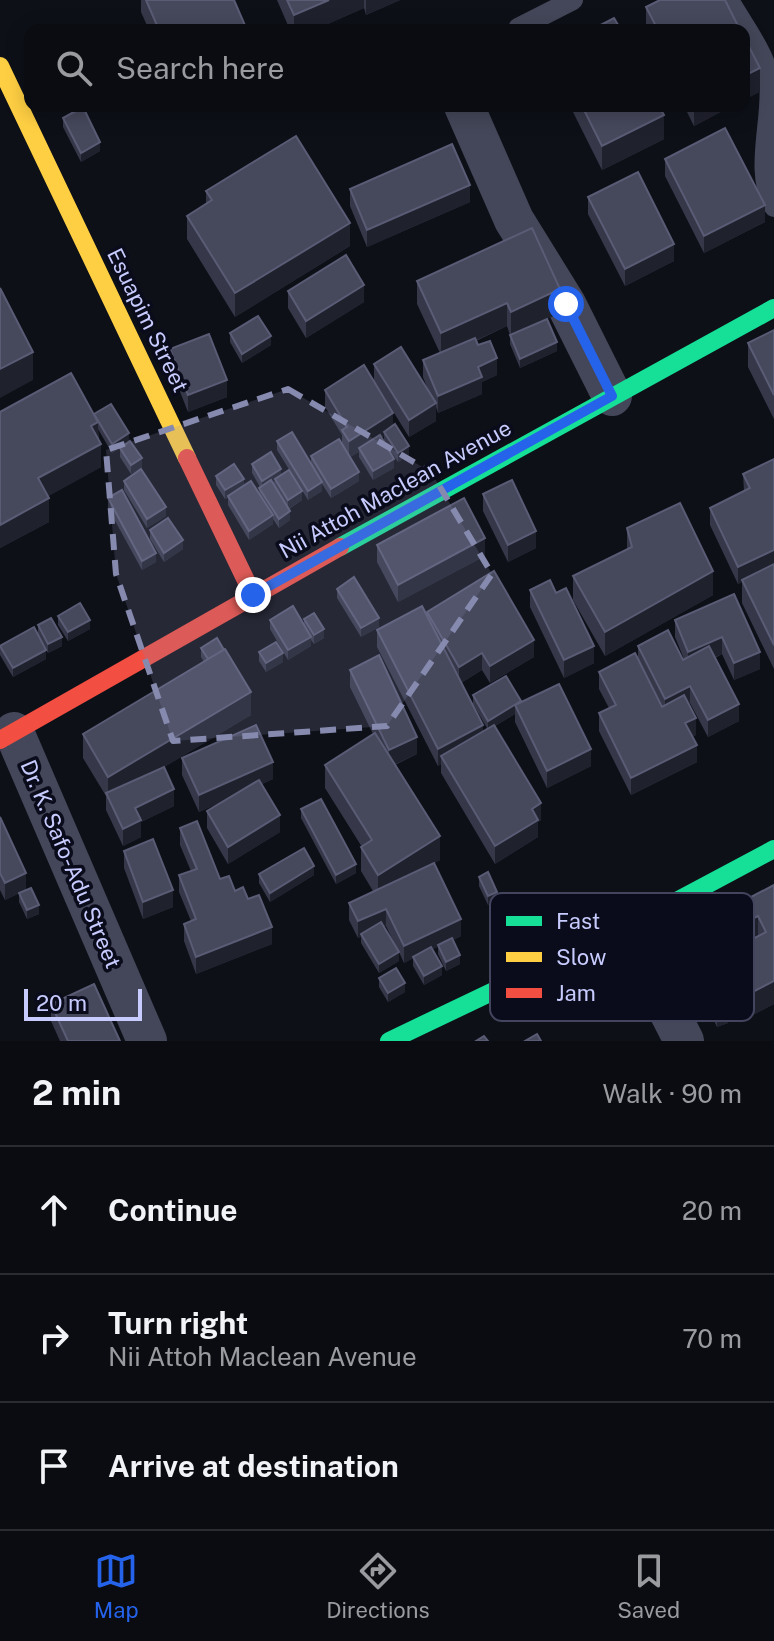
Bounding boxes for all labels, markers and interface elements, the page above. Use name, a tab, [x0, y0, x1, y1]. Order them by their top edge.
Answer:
search box	[24, 24, 750, 112]
icon: search	[52, 46, 96, 90]
text: Search here	[116, 50, 284, 86]
street label: Esuapim Street	[102, 244, 194, 396]
route start	[548, 286, 584, 322]
street label: Nii Attoh Maclean Avenue	[274, 414, 516, 564]
route end	[235, 577, 271, 613]
street label: Dr. K. Safo-Adu Street	[15, 756, 127, 972]
legend	[490, 893, 754, 1021]
text: Fast	[556, 908, 600, 934]
text: Slow	[556, 944, 606, 970]
text: Jam	[556, 980, 596, 1006]
scale bar	[24, 985, 142, 1021]
text: 20 m	[36, 990, 87, 1016]
text: 2 min	[32, 1073, 121, 1113]
text: Walk · 90 m	[602, 1078, 742, 1109]
icon: ahead	[32, 1188, 76, 1232]
text: Continue	[108, 1192, 238, 1228]
text: 20 m	[682, 1195, 742, 1226]
text: Turn right	[108, 1305, 248, 1341]
icon: right	[32, 1316, 76, 1360]
text: 70 m	[682, 1323, 742, 1354]
text: Nii Attoh Maclean Avenue	[108, 1341, 417, 1372]
icon: arrive	[32, 1444, 76, 1488]
text: Arrive at destination	[108, 1448, 399, 1484]
tab: Map	[94, 1549, 139, 1623]
tab: Directions	[326, 1549, 430, 1623]
tab: Saved	[617, 1549, 680, 1623]

